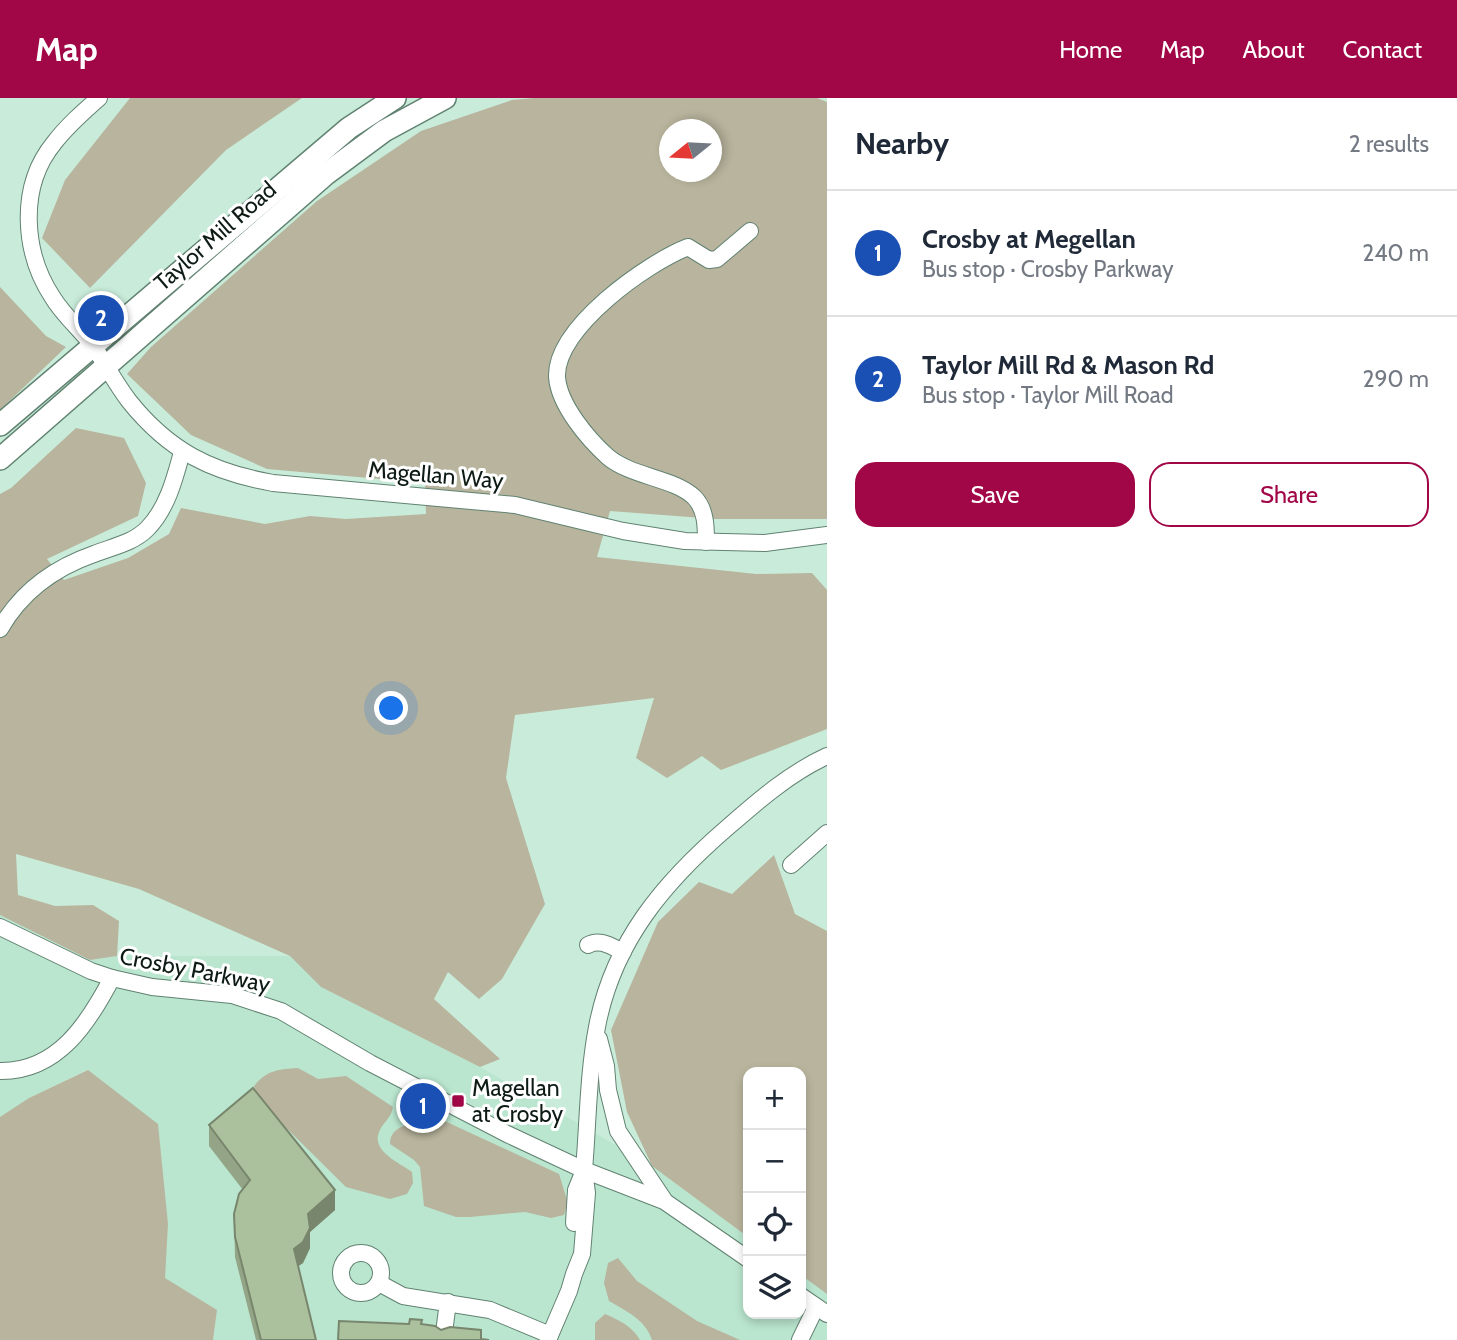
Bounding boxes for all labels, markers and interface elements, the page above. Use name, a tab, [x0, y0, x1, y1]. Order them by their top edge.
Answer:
text: Map	[35, 29, 98, 69]
text: Home	[1059, 35, 1122, 64]
text: Map	[1160, 35, 1205, 64]
text: About	[1243, 35, 1305, 64]
text: Contact	[1343, 35, 1422, 64]
north arrow	[659, 119, 722, 182]
text: Nearby	[855, 125, 949, 162]
text: 2 results	[1349, 130, 1429, 158]
street label: Taylor Mill Road	[148, 175, 282, 297]
text: Crosby at Megellan	[922, 223, 1136, 255]
text: 1	[874, 239, 882, 267]
text: 240 m	[1362, 239, 1429, 267]
text: Bus stop · Crosby Parkway	[922, 255, 1174, 283]
pin: 2	[78, 292, 124, 344]
text: Taylor Mill Rd & Mason Rd	[922, 349, 1214, 381]
text: 2	[872, 365, 884, 393]
text: 290 m	[1362, 365, 1429, 393]
text: Bus stop · Taylor Mill Road	[922, 381, 1174, 409]
street label: Magellan Way	[367, 455, 505, 495]
button: Save	[855, 462, 1135, 527]
button: Share	[1149, 462, 1429, 527]
your location	[374, 691, 408, 725]
street label: Crosby Parkway	[117, 942, 273, 998]
map controls	[743, 1067, 806, 1319]
button: +	[743, 1067, 806, 1130]
place label: Magellan at Crosby	[472, 1074, 563, 1128]
pin: 1	[400, 1080, 446, 1132]
marker: Magellan at Crosby	[450, 1093, 466, 1109]
button: −	[743, 1130, 806, 1193]
button: locate	[743, 1193, 806, 1256]
button: layers	[743, 1256, 806, 1319]

